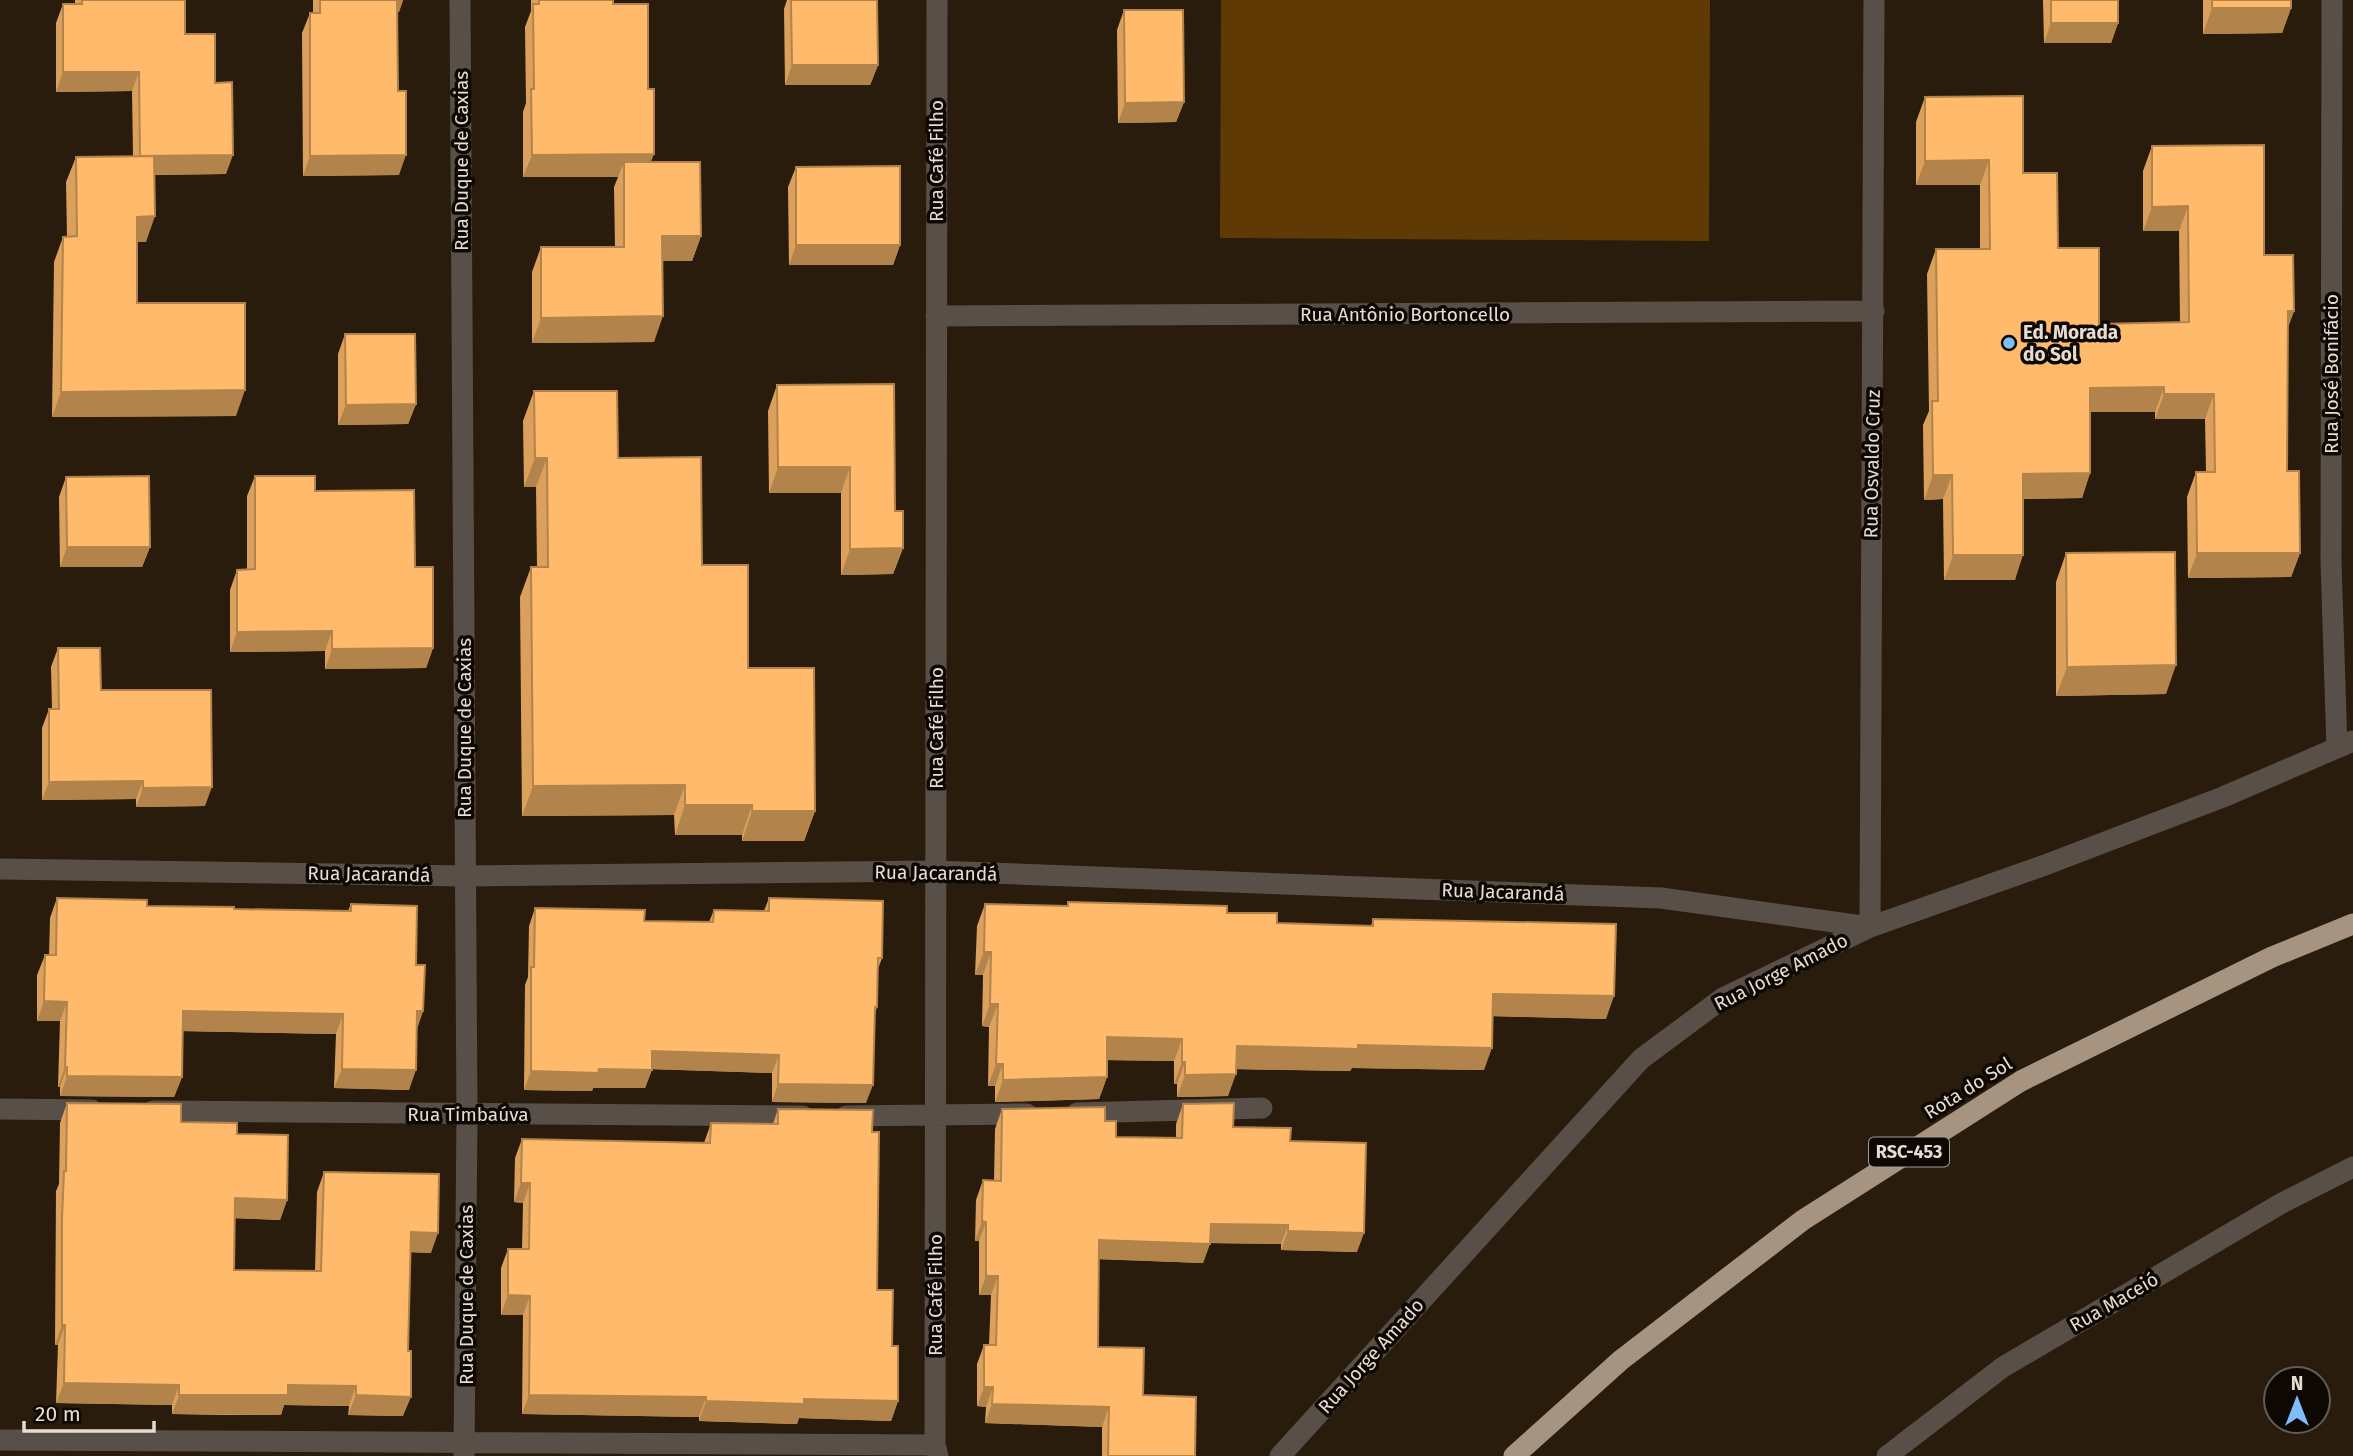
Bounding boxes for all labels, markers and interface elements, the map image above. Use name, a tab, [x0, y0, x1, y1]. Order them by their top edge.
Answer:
street label: Rua Duque de Caxias	[450, 71, 473, 251]
street label: Rua Café Filho	[925, 100, 948, 222]
street label: Rua José Bonifácio	[2320, 294, 2343, 454]
street label: Rua Antônio Bortoncello	[1300, 303, 1510, 326]
place label: Ed. Morada do Sol	[2023, 321, 2118, 366]
marker: Ed. Morada do Sol	[2001, 335, 2017, 351]
street label: Rua Osvaldo Cruz	[1859, 389, 1885, 539]
street label: Rua Duque de Caxias	[453, 638, 476, 818]
street label: Rua Café Filho	[925, 667, 948, 789]
street label: Rua Jacarandá	[874, 860, 998, 886]
street label: Rua Jacarandá	[307, 861, 431, 887]
street label: Rua Jacarandá	[1441, 878, 1565, 906]
street label: Rua Jorge Amado	[1710, 928, 1852, 1016]
street label: Rota do Sol	[1920, 1052, 2016, 1124]
street label: Rua Timbaúva	[407, 1103, 529, 1126]
road number: RSC-453	[1869, 1138, 1949, 1167]
street label: Rua Duque de Caxias	[455, 1205, 478, 1385]
street label: Rua Café Filho	[924, 1234, 947, 1356]
street label: Rua Maceió	[2066, 1267, 2162, 1337]
street label: Rua Jorge Amado	[1313, 1294, 1429, 1418]
north arrow	[2262, 1365, 2332, 1435]
text: N	[2291, 1372, 2303, 1395]
scale bar	[24, 1390, 154, 1434]
text: 20 m	[35, 1401, 81, 1427]

